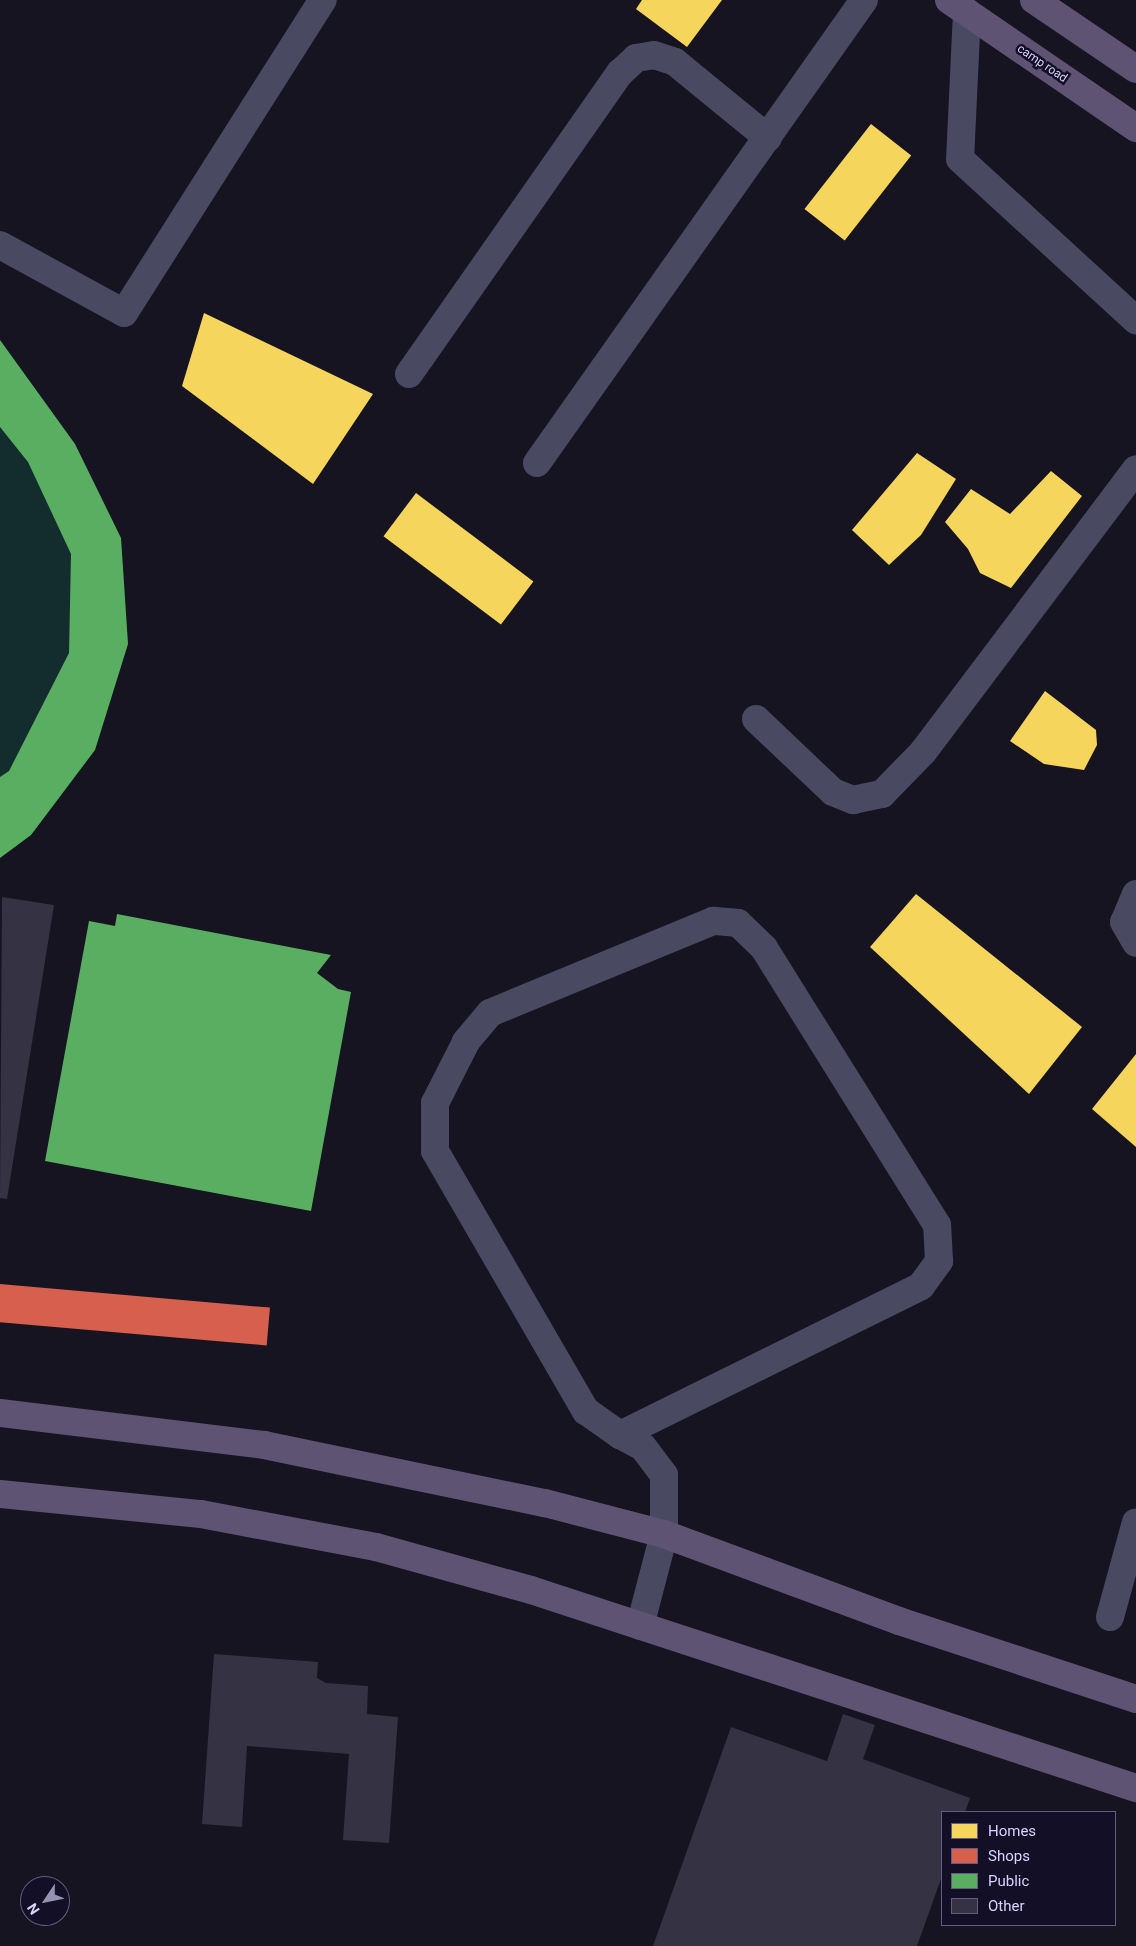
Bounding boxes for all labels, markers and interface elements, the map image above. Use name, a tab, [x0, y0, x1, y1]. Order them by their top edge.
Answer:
street label: camp road	[1014, 42, 1070, 86]
legend	[941, 1811, 1116, 1926]
text: Homes	[988, 1822, 1036, 1840]
text: Shops	[988, 1847, 1030, 1865]
text: Public	[988, 1872, 1029, 1890]
north arrow	[20, 1876, 70, 1926]
text: Other	[988, 1897, 1025, 1915]
text: N	[24, 1900, 43, 1917]

